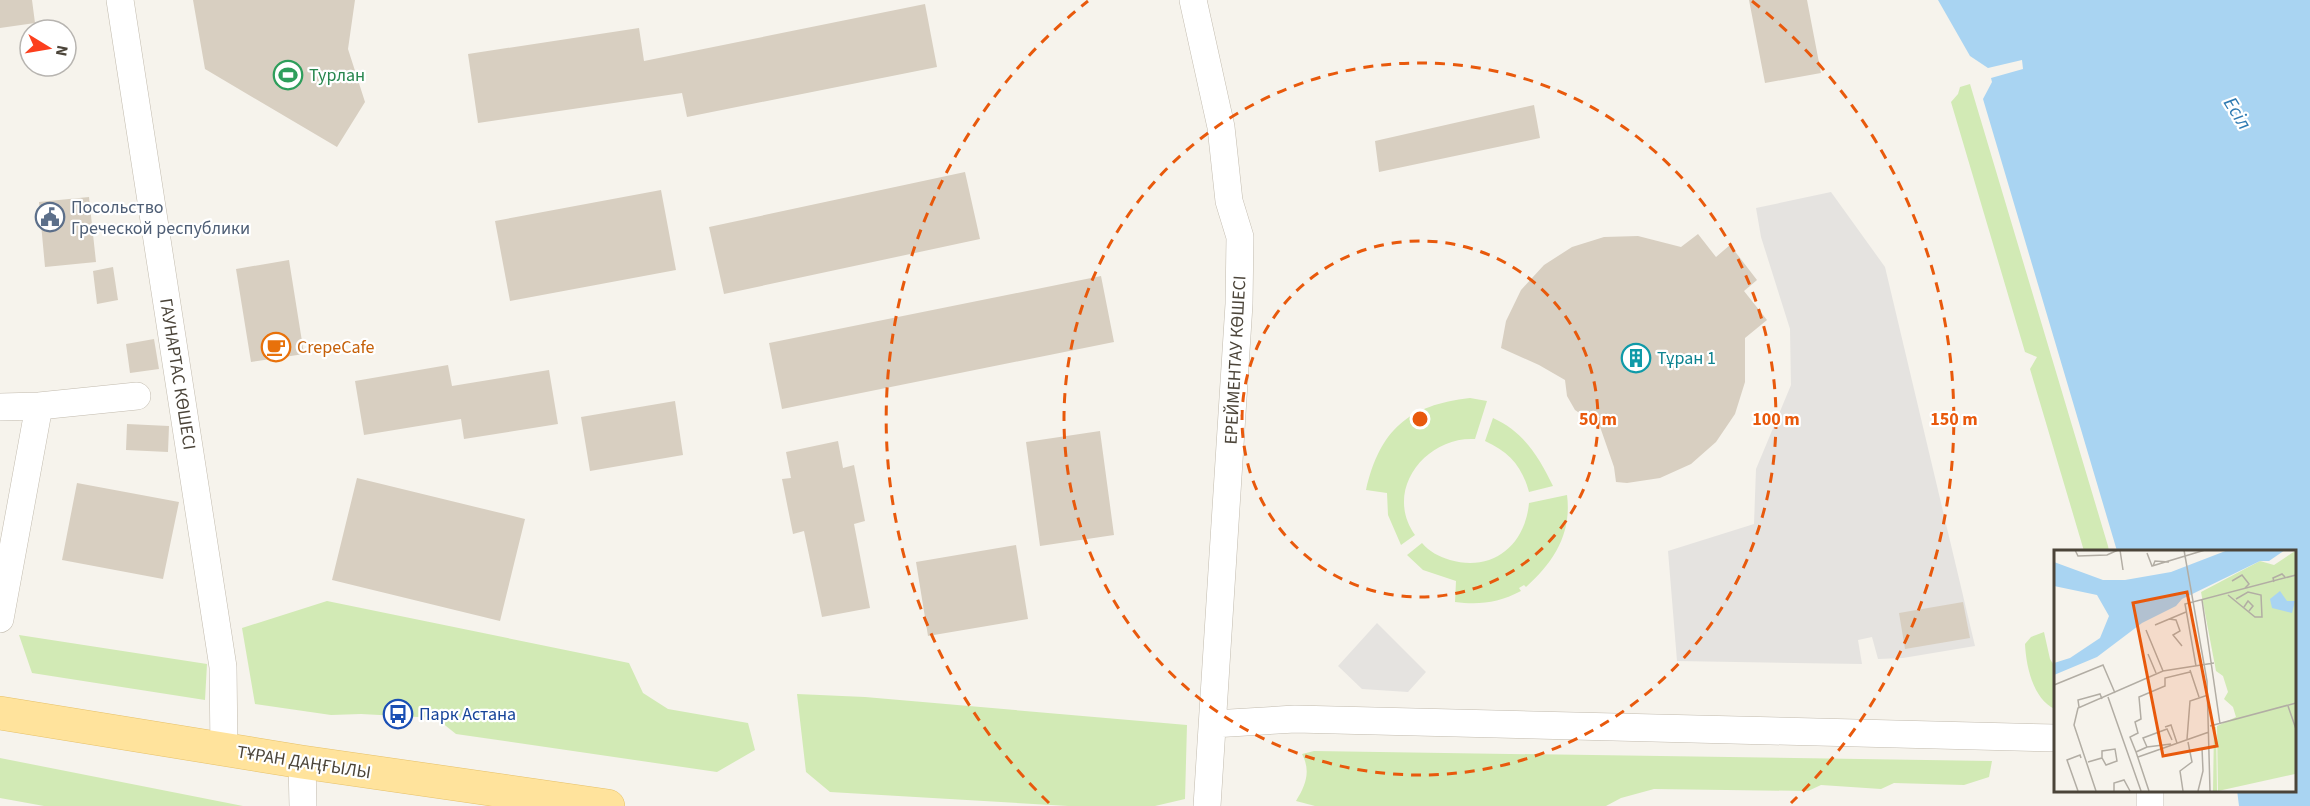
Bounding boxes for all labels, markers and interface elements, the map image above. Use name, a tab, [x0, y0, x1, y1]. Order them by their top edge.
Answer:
north arrow	[18, 18, 78, 78]
text: N	[50, 43, 74, 58]
sports icon: Турлан	[272, 59, 304, 91]
place label: Турлан	[309, 63, 365, 88]
water label: Есіл	[2216, 92, 2258, 135]
place label: Посольство Греческой республики	[71, 195, 250, 241]
public building icon: Посольство Греческой республики	[34, 201, 66, 233]
street label: ЕРЕЙМЕНТАУ КӨШЕСІ	[1219, 275, 1252, 445]
street label: ГАУHАРТАС КӨШЕСІ	[153, 297, 202, 452]
cafe icon: CrepeCafe	[260, 331, 292, 363]
place label: CrepeCafe	[297, 335, 375, 360]
building icon: Тұран 1	[1620, 342, 1652, 374]
place label: Тұран 1	[1657, 346, 1716, 371]
text: 50 m	[1579, 407, 1617, 432]
text: 100 m	[1752, 407, 1800, 432]
text: 150 m	[1930, 407, 1978, 432]
centre of rings	[1410, 409, 1430, 429]
inset map	[2054, 550, 2295, 791]
bus stop icon: Парк Астана	[382, 698, 414, 730]
place label: Парк Астана	[419, 702, 516, 727]
street label: ТҰРАН ДАҢҒЫЛЫ	[235, 740, 373, 785]

